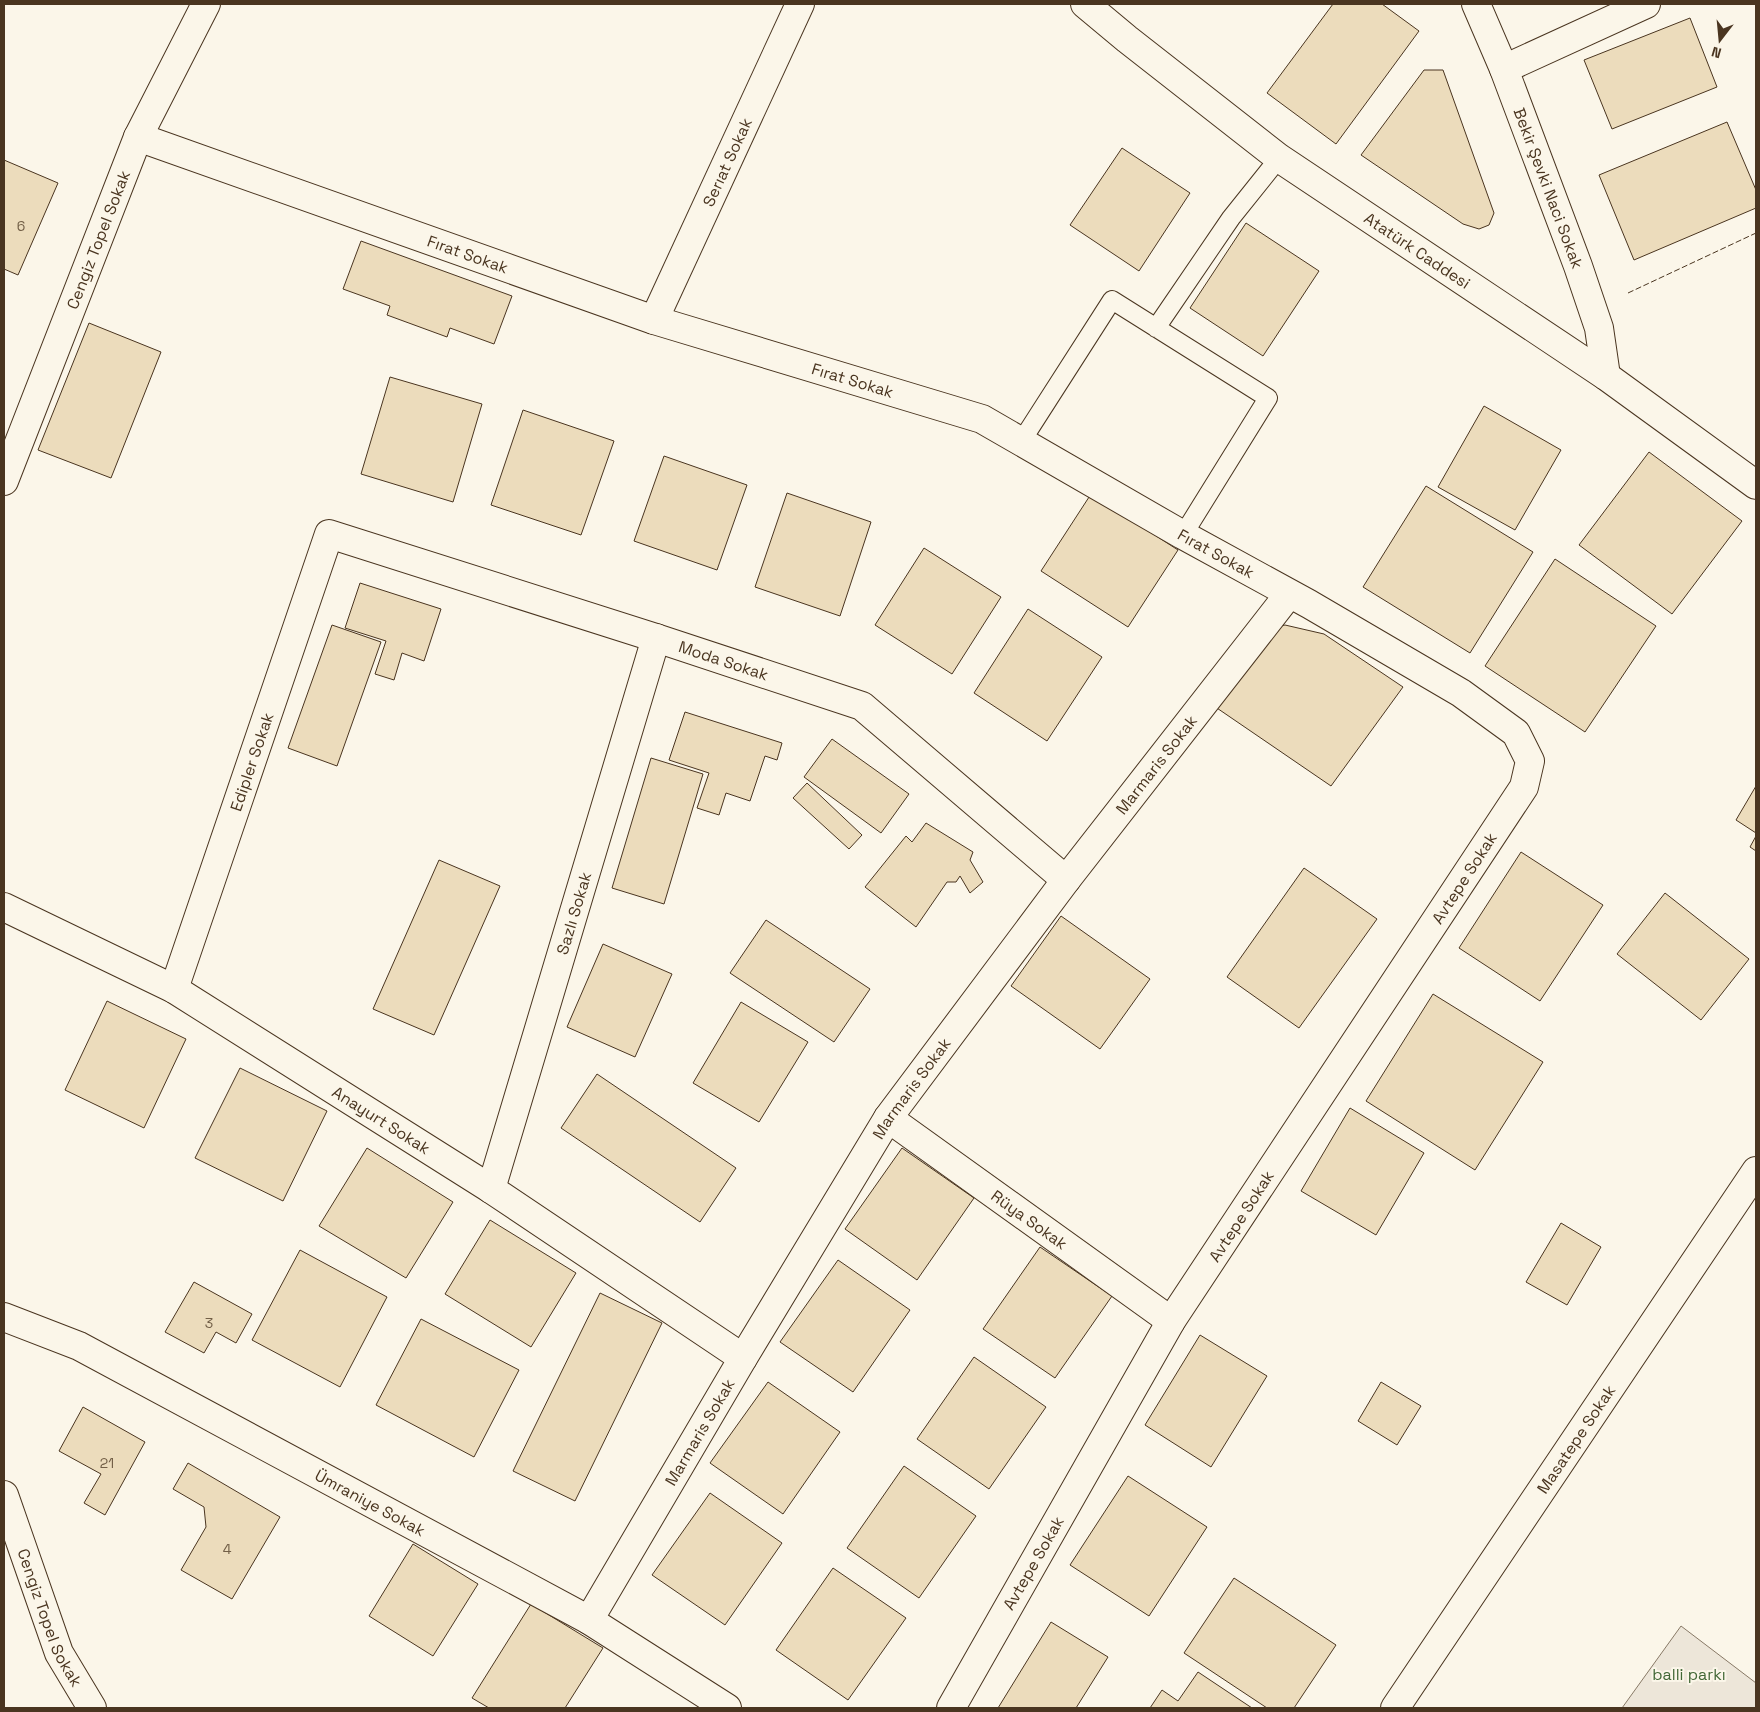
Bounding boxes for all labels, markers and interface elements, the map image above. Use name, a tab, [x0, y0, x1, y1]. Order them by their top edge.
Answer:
north arrow	[1695, 15, 1745, 65]
text: N	[1709, 43, 1723, 62]
street label: Bekir Şevki Naci Sokak	[1509, 105, 1588, 272]
street label: Serıat Sokak	[698, 114, 757, 210]
street label: Cengiz Topel Sokak	[62, 167, 135, 312]
street label: Atatürk Caddesi	[1360, 208, 1474, 294]
house number: 6	[17, 217, 25, 235]
street label: Fırat Sokak	[424, 230, 511, 279]
street label: Fırat Sokak	[809, 358, 896, 403]
street label: Fırat Sokak	[1174, 524, 1258, 583]
street label: Moda Sokak	[676, 636, 771, 686]
street label: Edipler Sokak	[225, 709, 279, 814]
street label: Marmaris Sokak	[1111, 710, 1202, 819]
street label: Avtepe Sokak	[1427, 828, 1502, 928]
street label: Sazlı Sokak	[552, 869, 596, 957]
street label: Marmaris Sokak	[868, 1033, 956, 1143]
street label: Anayurt Sokak	[328, 1082, 434, 1159]
street label: Avtepe Sokak	[1204, 1166, 1279, 1266]
street label: Rüya Sokak	[987, 1185, 1072, 1255]
house number: 3	[205, 1314, 213, 1332]
street label: Marmaris Sokak	[660, 1375, 740, 1490]
street label: Masatepe Sokak	[1532, 1381, 1620, 1498]
house number: 21	[100, 1454, 114, 1472]
street label: Ümraniye Sokak	[311, 1465, 429, 1541]
street label: Avtepe Sokak	[998, 1512, 1069, 1614]
house number: 4	[223, 1540, 232, 1558]
street label: Cengiz Topel Sokak	[12, 1546, 87, 1691]
park label: balli parkı	[1652, 1664, 1726, 1685]

